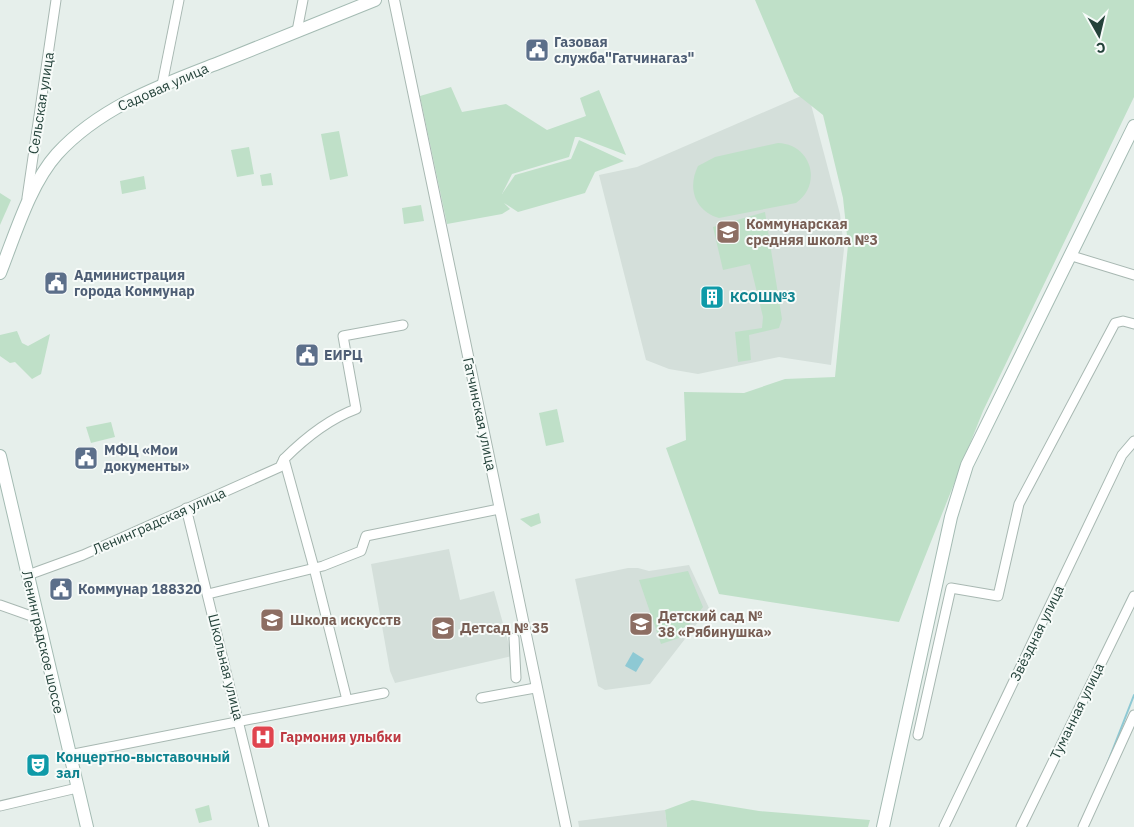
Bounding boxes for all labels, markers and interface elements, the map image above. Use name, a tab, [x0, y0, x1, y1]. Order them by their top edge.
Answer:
north arrow	[1074, 10, 1124, 60]
place label: Газовая служба"Гатчинагаз"	[554, 33, 694, 67]
public building icon: Газовая служба"Гатчинагаз"	[524, 37, 550, 63]
text: С	[1095, 38, 1107, 57]
street label: Сельская улица	[24, 50, 58, 155]
street label: Садовая улица	[115, 59, 212, 115]
place label: Коммунарская средняя школа №3	[746, 215, 878, 249]
school or university icon: Коммунарская средняя школа №3	[715, 219, 741, 245]
place label: Администрация города Коммунар	[74, 266, 195, 300]
public building icon: Администрация города Коммунар	[43, 270, 69, 296]
building icon: КСОШ№3	[699, 284, 725, 310]
place label: КСОШ№3	[730, 288, 796, 306]
public building icon: ЕИРЦ	[294, 342, 320, 368]
place label: ЕИРЦ	[324, 346, 363, 364]
street label: Гатчинская улица	[459, 356, 501, 473]
place label: МФЦ «Мои документы»	[104, 441, 190, 475]
public building icon: МФЦ «Мои документы»	[73, 445, 99, 471]
street label: Ленинградская улица	[90, 483, 229, 559]
street label: Ленинградское шоссе	[18, 569, 68, 716]
public building icon: Коммунар 188320	[48, 576, 74, 602]
place label: Коммунар 188320	[78, 580, 202, 598]
street label: Звёздная улица	[1006, 582, 1068, 684]
school or university icon: Школа искусств	[259, 607, 285, 633]
place label: Детский сад № 38 «Рябинушка»	[658, 607, 772, 641]
place label: Школа искусств	[290, 611, 401, 629]
school or university icon: Детский сад № 38 «Рябинушка»	[628, 611, 654, 637]
street label: Школьная улица	[204, 612, 248, 723]
school or university icon: Детсад № 35	[430, 615, 456, 641]
place label: Детсад № 35	[460, 619, 549, 637]
street label: Туманная улица	[1046, 659, 1108, 762]
hospital icon: Гармония улыбки	[250, 724, 276, 750]
place label: Гармония улыбки	[280, 728, 401, 746]
place label: Концертно-выставочный зал	[56, 748, 230, 782]
theatre icon: Концертно-выставочный зал	[25, 752, 51, 778]

